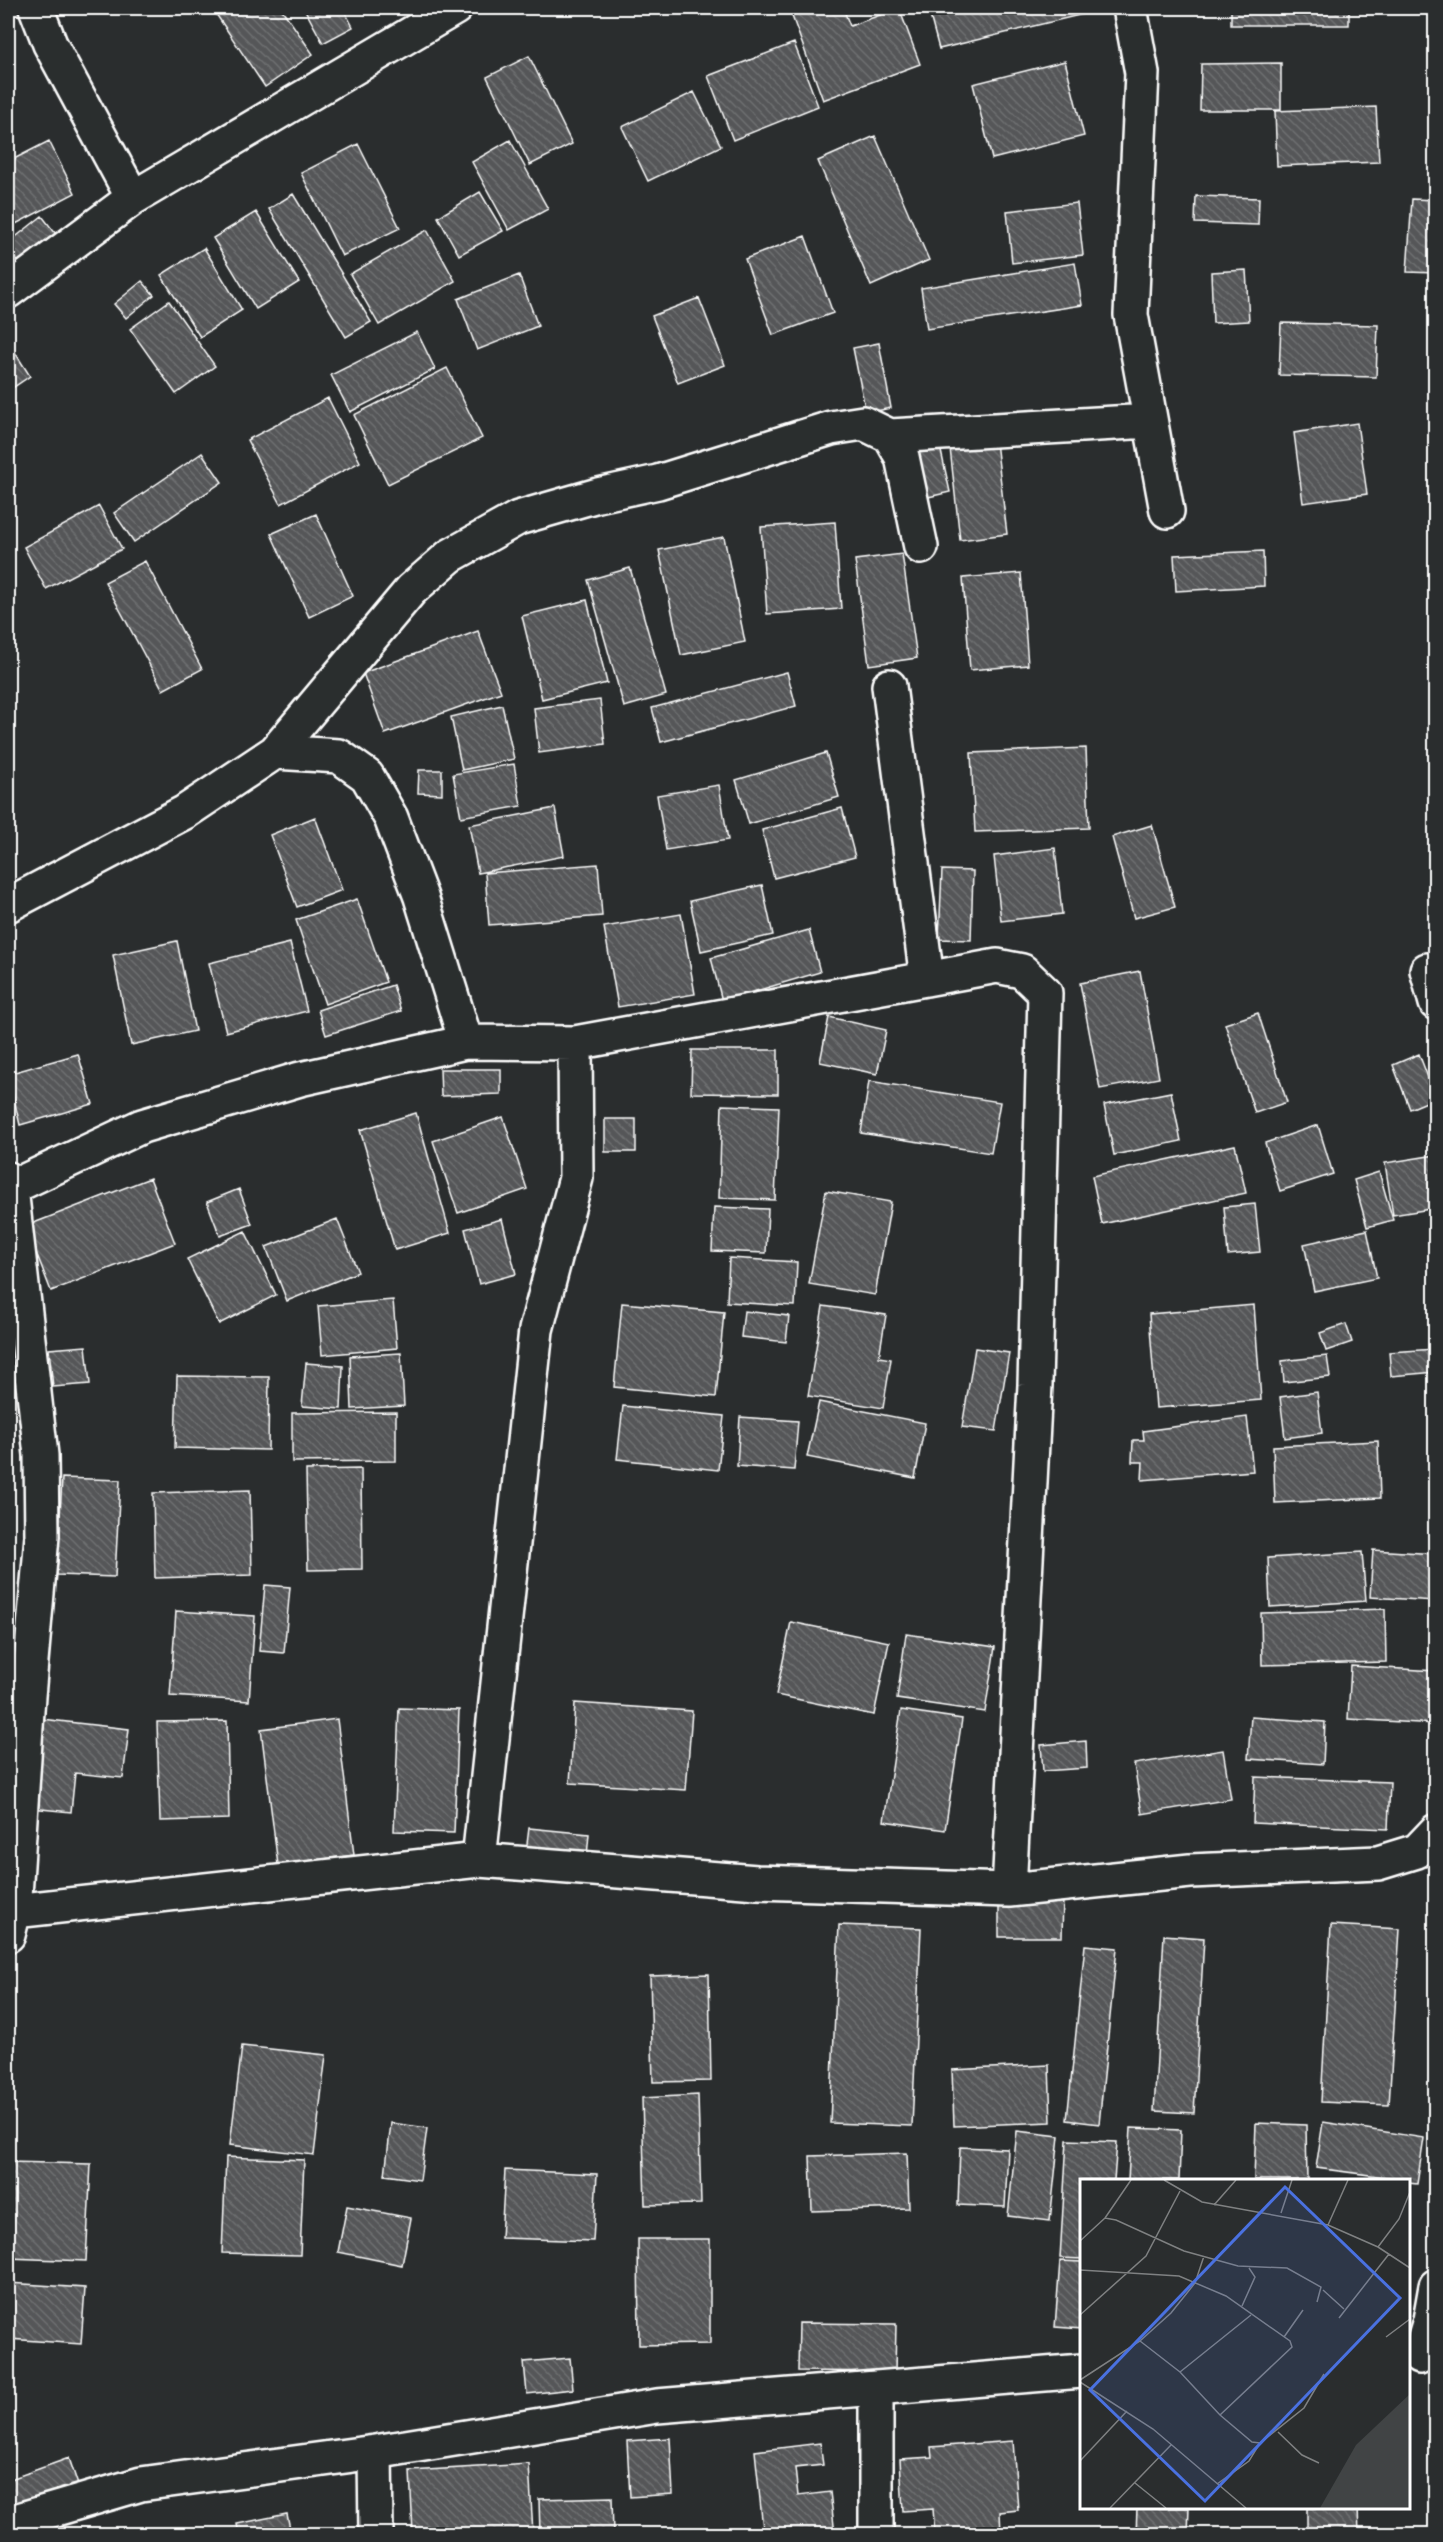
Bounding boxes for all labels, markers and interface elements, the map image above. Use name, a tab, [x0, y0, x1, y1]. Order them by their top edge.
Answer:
inset map	[1080, 2179, 1410, 2509]

